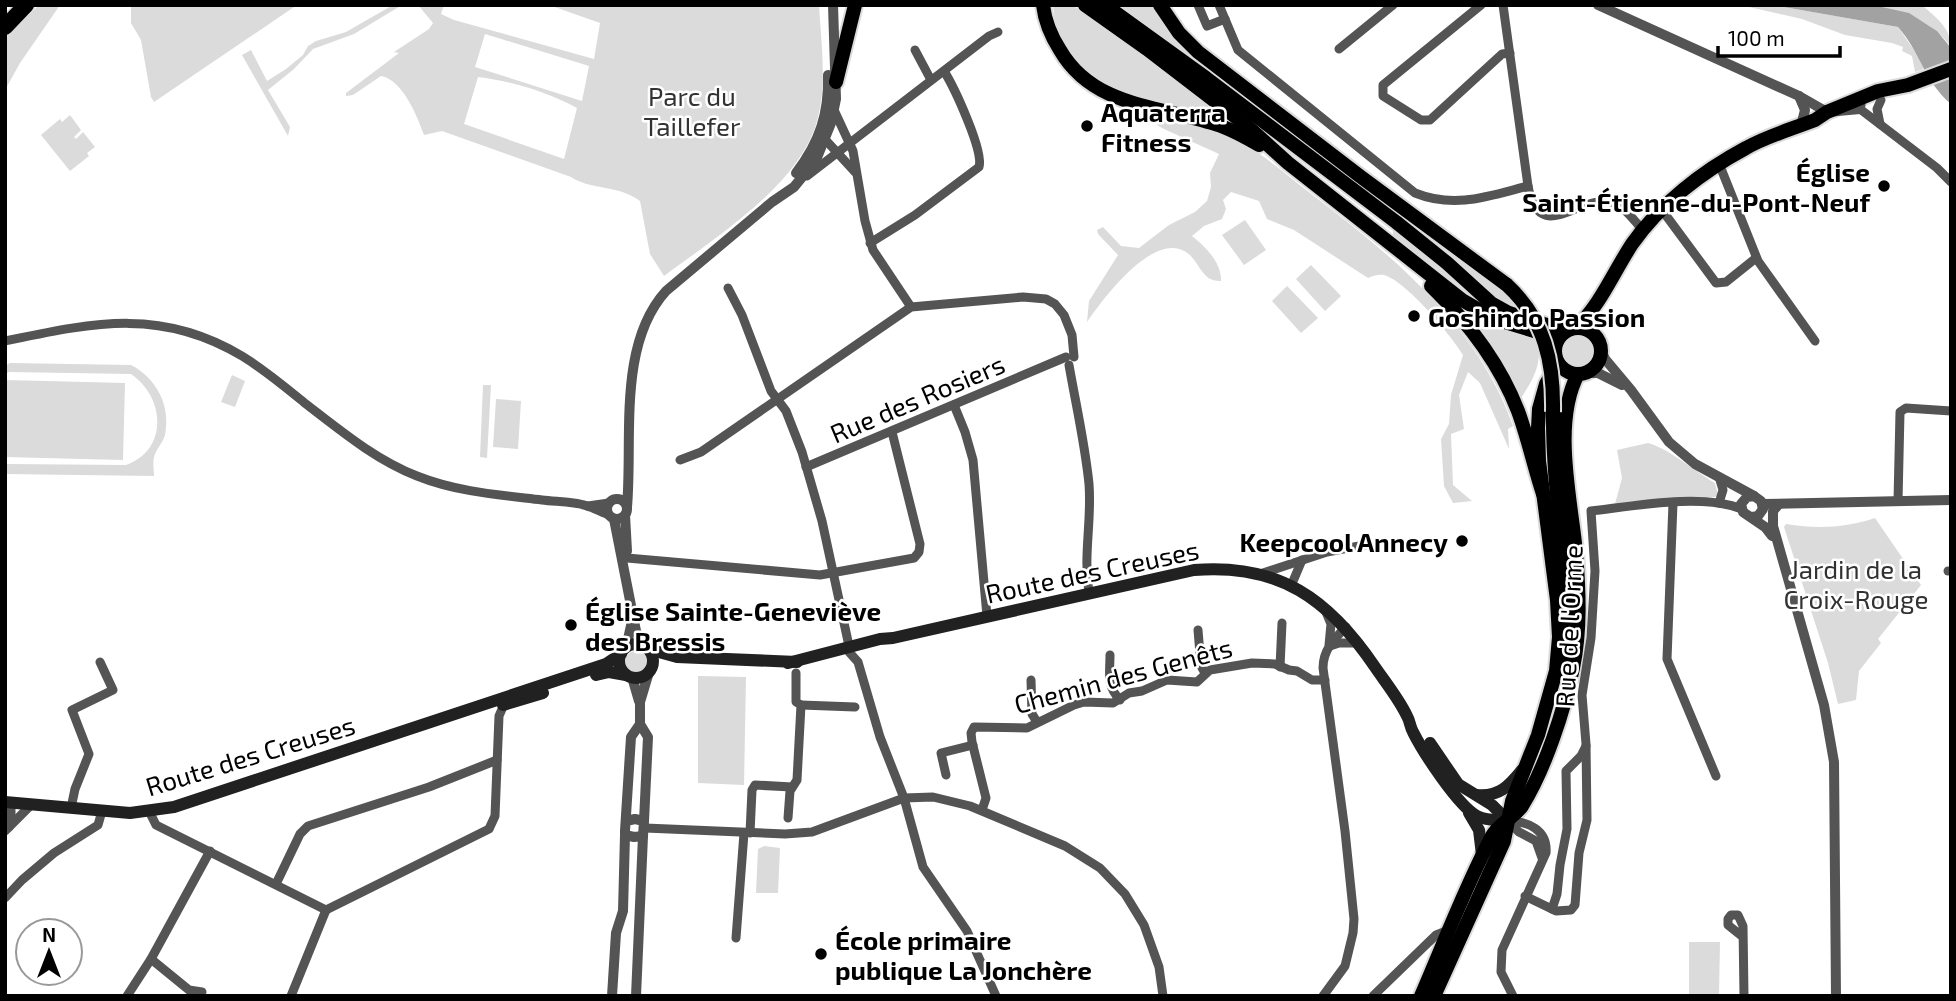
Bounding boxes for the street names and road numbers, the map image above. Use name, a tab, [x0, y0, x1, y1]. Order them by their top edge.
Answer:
street label: Rue des Rosiers	[825, 347, 1009, 449]
street label: Route des Creuses	[983, 533, 1201, 609]
street label: Rue de l'Orme	[1548, 544, 1588, 708]
street label: Chemin des Genêts	[1011, 631, 1235, 719]
street label: Route des Creuses	[142, 708, 358, 802]

